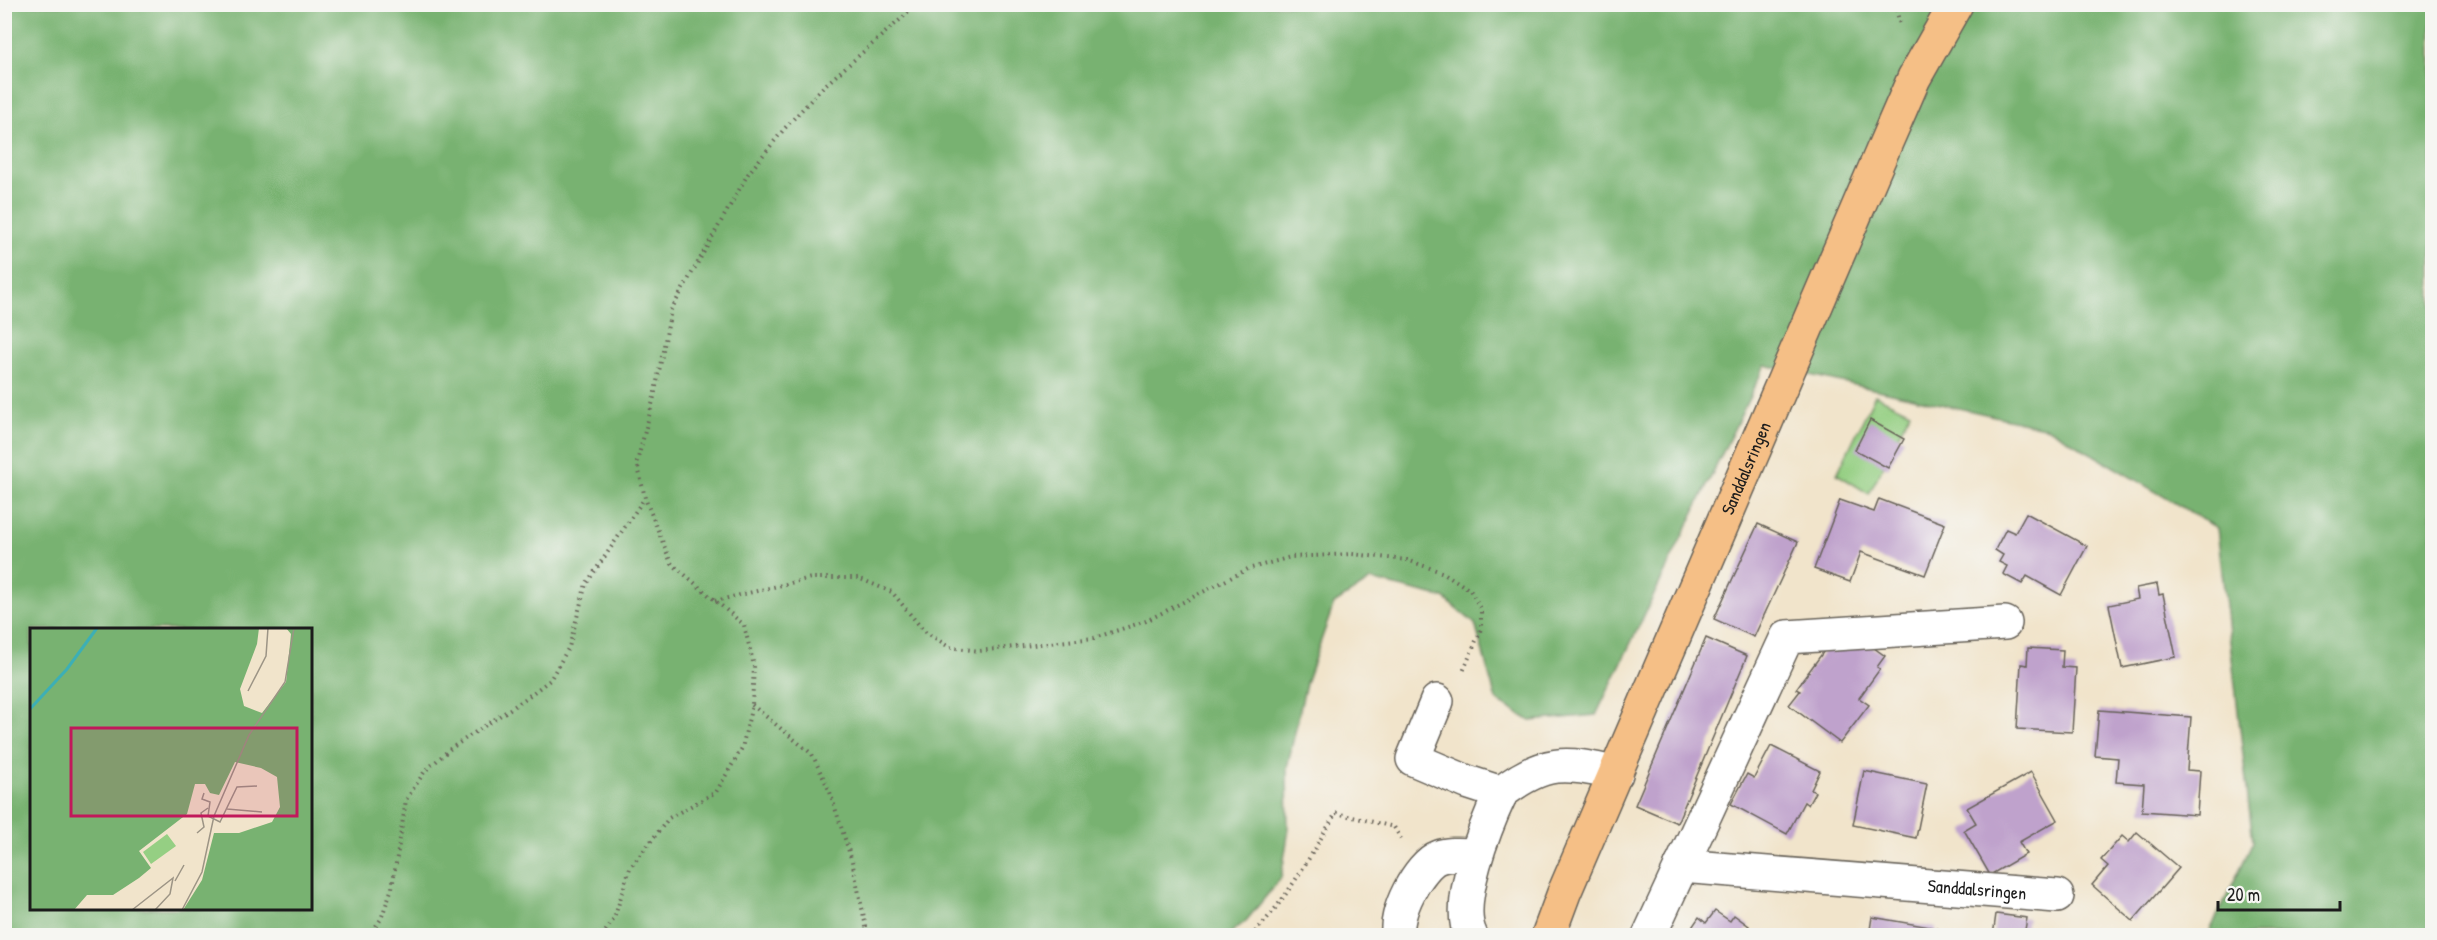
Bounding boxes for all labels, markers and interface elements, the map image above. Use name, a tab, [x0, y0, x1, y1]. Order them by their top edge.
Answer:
street label: Sanddalsringen	[1715, 418, 1777, 518]
inset map	[30, 628, 312, 910]
street label: Sanddalsringen	[1927, 873, 2027, 906]
scale bar	[2218, 874, 2340, 912]
text: 20 m	[2227, 882, 2260, 907]

